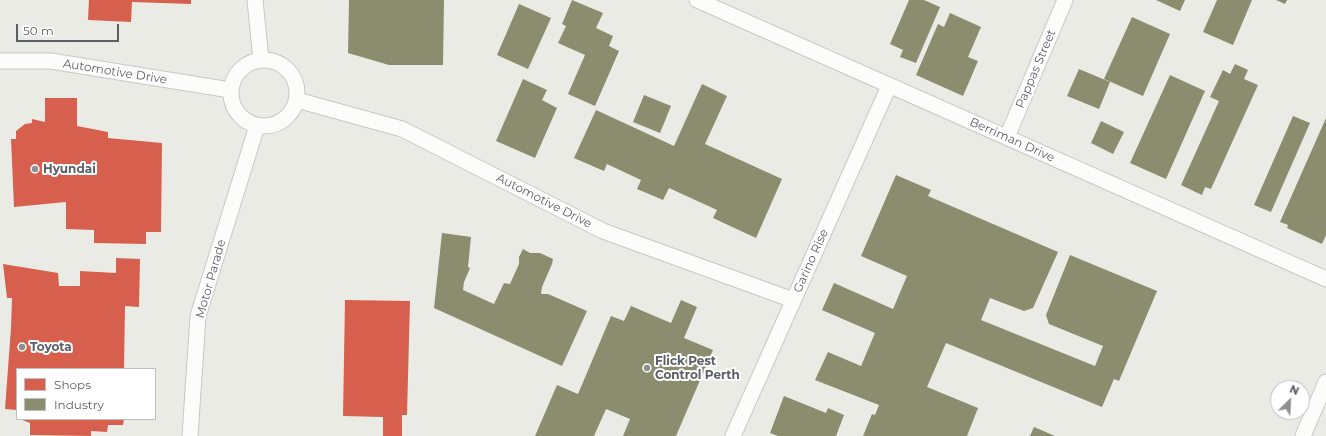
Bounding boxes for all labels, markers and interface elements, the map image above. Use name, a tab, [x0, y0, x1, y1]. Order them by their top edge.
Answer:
scale bar	[18, 16, 121, 42]
text: 50 m	[23, 23, 54, 38]
street label: Pappas Street	[1013, 27, 1059, 111]
street label: Automotive Drive	[62, 57, 168, 87]
street label: Berriman Drive	[967, 115, 1057, 165]
place label: Hyundai	[43, 162, 96, 176]
marker: Hyundai	[30, 164, 40, 174]
street label: Automotive Drive	[494, 171, 594, 231]
street label: Garino Rise	[791, 227, 831, 295]
street label: Motor Parade	[193, 238, 229, 320]
place label: Toyota	[30, 340, 72, 354]
marker: Toyota	[17, 342, 27, 352]
place label: Flick Pest Control Perth	[655, 354, 740, 382]
marker: Flick Pest Control Perth	[642, 363, 652, 373]
legend	[16, 368, 156, 420]
text: Shops	[54, 377, 91, 392]
north arrow	[1270, 380, 1310, 420]
text: N	[1288, 382, 1301, 398]
text: Industry	[54, 397, 104, 412]

